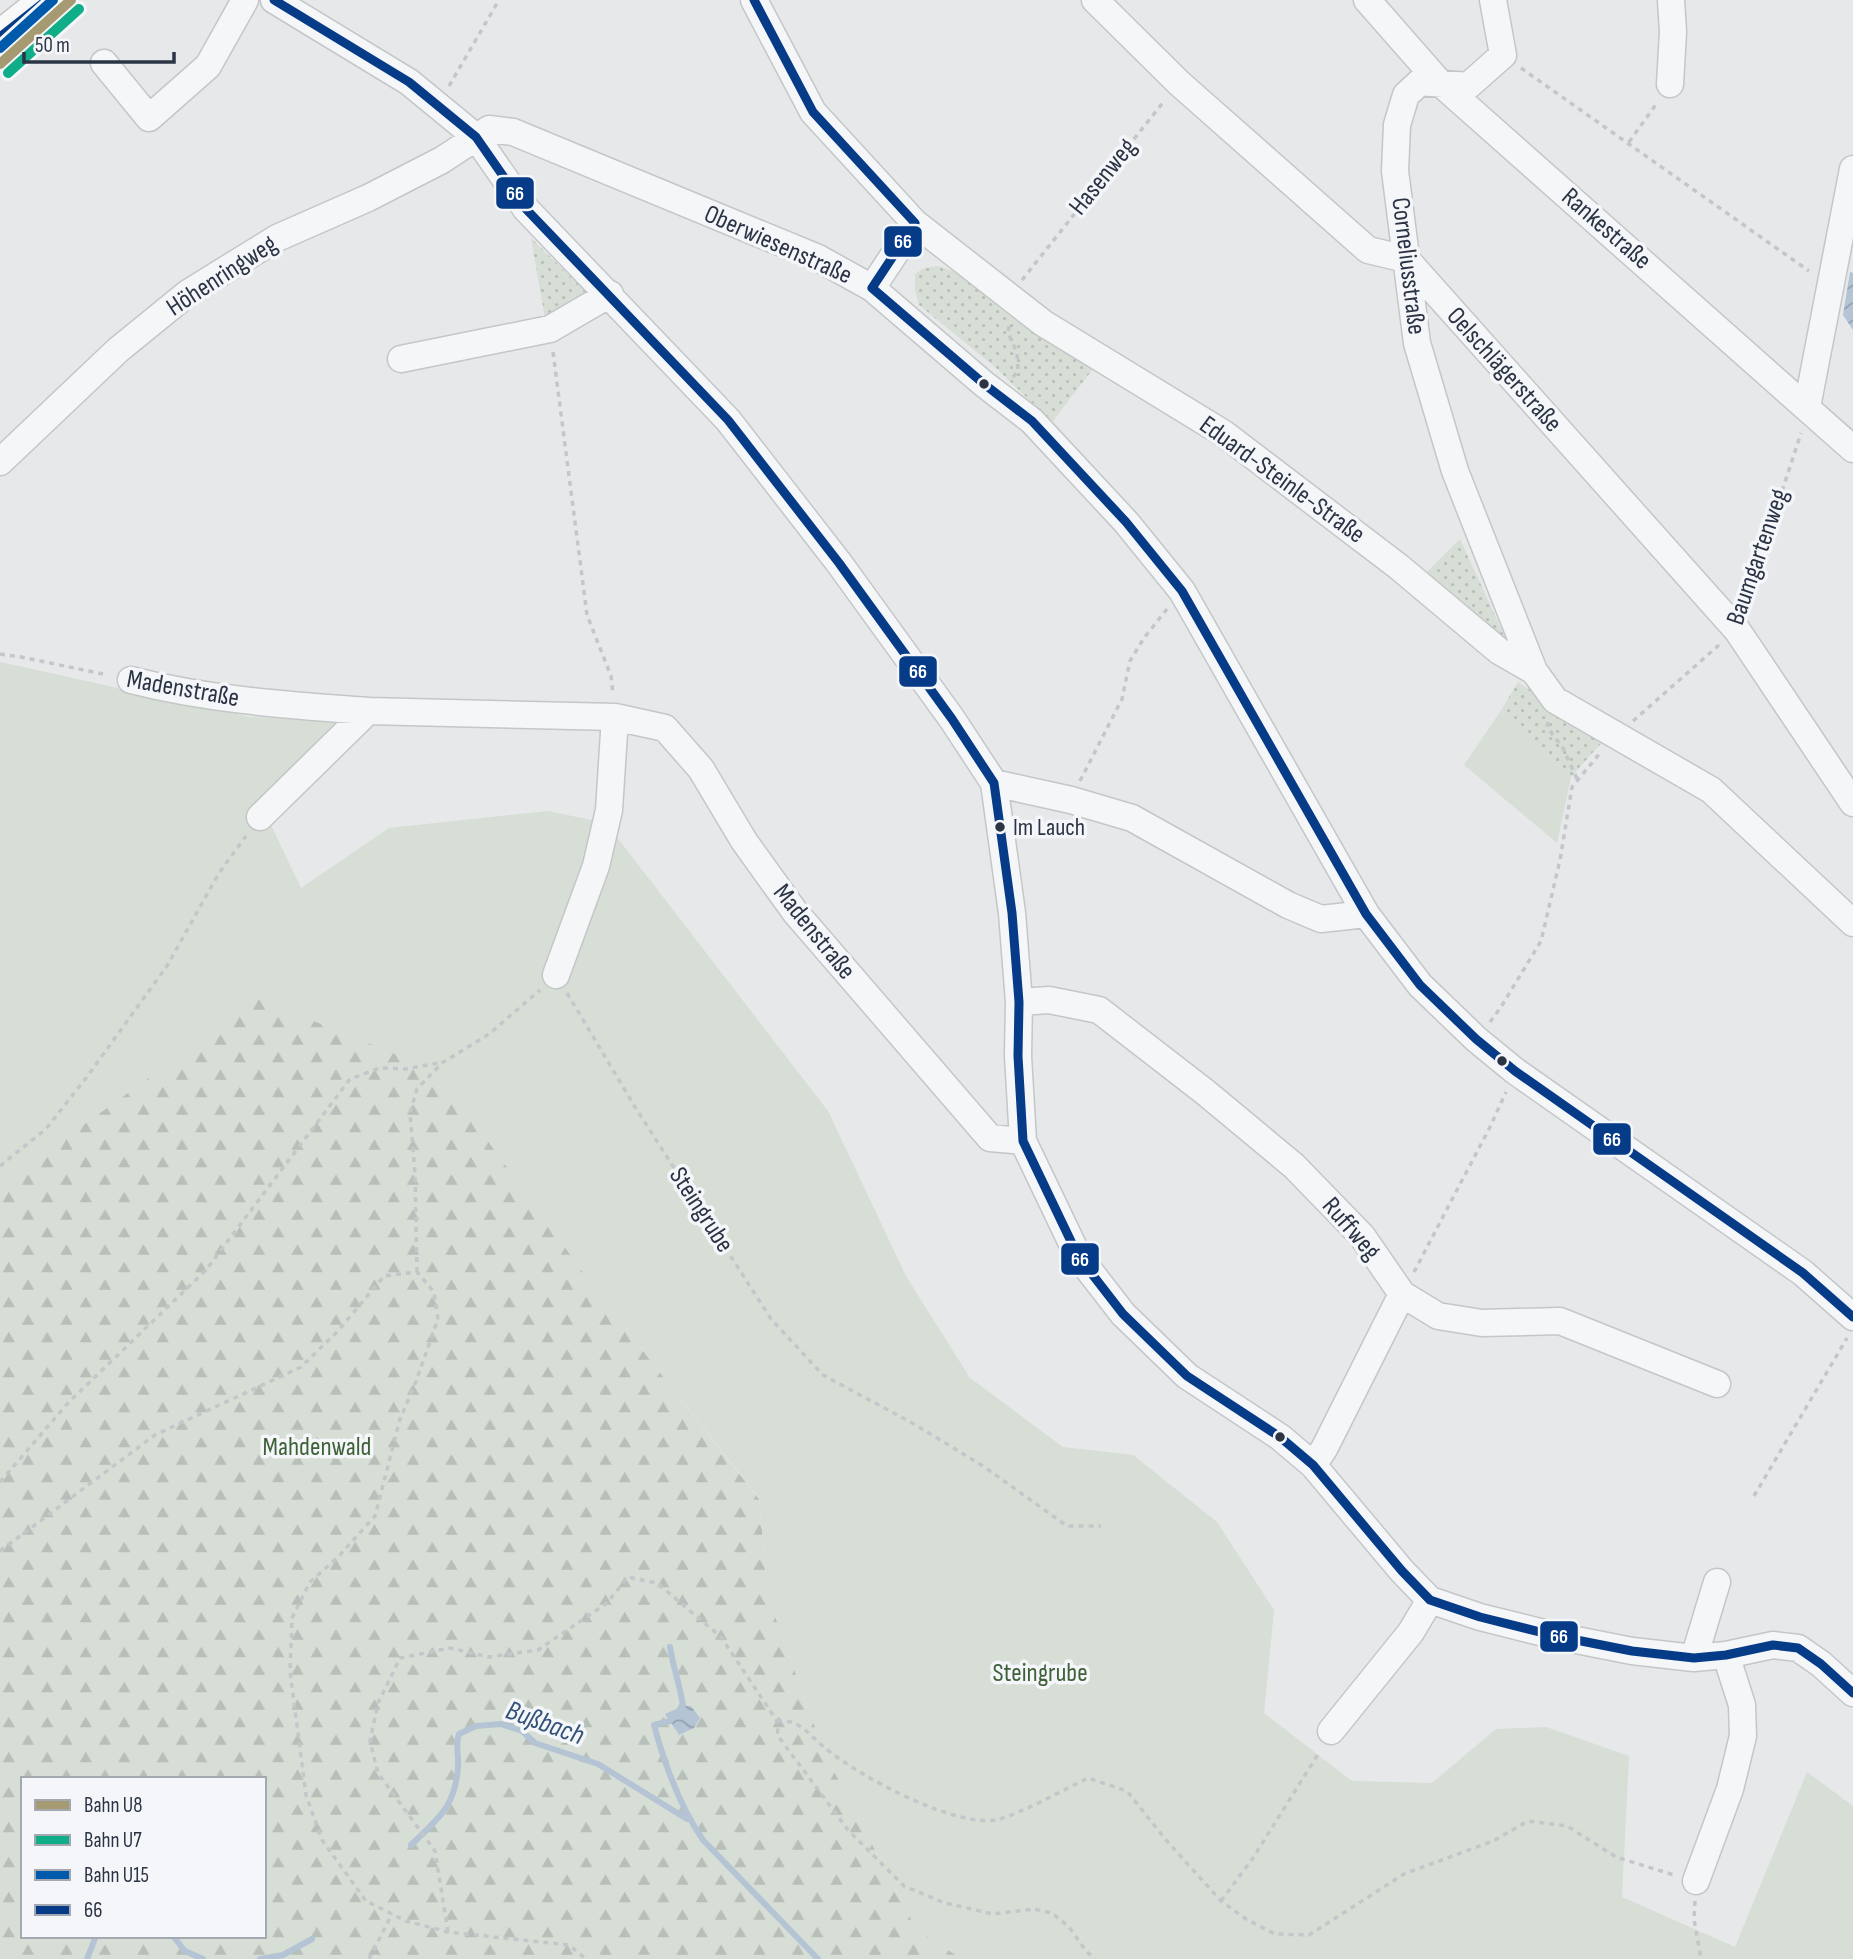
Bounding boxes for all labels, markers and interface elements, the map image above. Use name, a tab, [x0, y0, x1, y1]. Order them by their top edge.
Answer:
scale bar	[24, 21, 175, 65]
text: 50 m	[35, 33, 70, 58]
street label: Hasenweg	[1063, 132, 1143, 222]
line badge: 66	[495, 176, 535, 210]
street label: Rankestraße	[1555, 182, 1657, 276]
text: 66	[506, 183, 524, 206]
street label: Corneliusstraße	[1384, 196, 1432, 336]
street label: Oberwiesenstraße	[699, 199, 857, 291]
line badge: 66	[883, 225, 923, 258]
street label: Höhenringweg	[161, 229, 283, 323]
text: 66	[894, 231, 912, 254]
street label: Oelschlägerstraße	[1440, 301, 1568, 439]
unlabelled marker	[977, 377, 991, 391]
street label: Eduard-Steinle-Straße	[1193, 410, 1371, 550]
street label: Baumgartenweg	[1720, 485, 1796, 629]
line badge: 66	[898, 655, 938, 688]
text: 66	[909, 661, 927, 684]
street label: Madenstraße	[124, 664, 242, 714]
place label: Im Lauch	[1013, 813, 1085, 842]
marker: Im Lauch	[993, 820, 1007, 834]
street label: Madenstraße	[766, 878, 862, 986]
unlabelled marker	[1495, 1054, 1509, 1068]
line badge: 66	[1592, 1122, 1632, 1156]
text: 66	[1603, 1129, 1621, 1152]
street label: Steingrube	[662, 1162, 740, 1258]
street label: Ruffweg	[1315, 1191, 1387, 1267]
line badge: 66	[1060, 1242, 1100, 1276]
text: 66	[1071, 1249, 1089, 1272]
unlabelled marker	[1273, 1430, 1287, 1444]
park label: Mahdenwald	[263, 1432, 371, 1463]
line badge: 66	[1539, 1620, 1579, 1653]
text: 66	[1550, 1626, 1568, 1649]
park label: Steingrube	[992, 1658, 1088, 1689]
water label: Bußbach	[502, 1694, 589, 1752]
legend	[21, 1777, 266, 1938]
text: Bahn U8	[84, 1793, 142, 1818]
text: Bahn U7	[84, 1828, 142, 1853]
text: Bahn U15	[84, 1863, 149, 1888]
text: 66	[84, 1898, 102, 1923]

